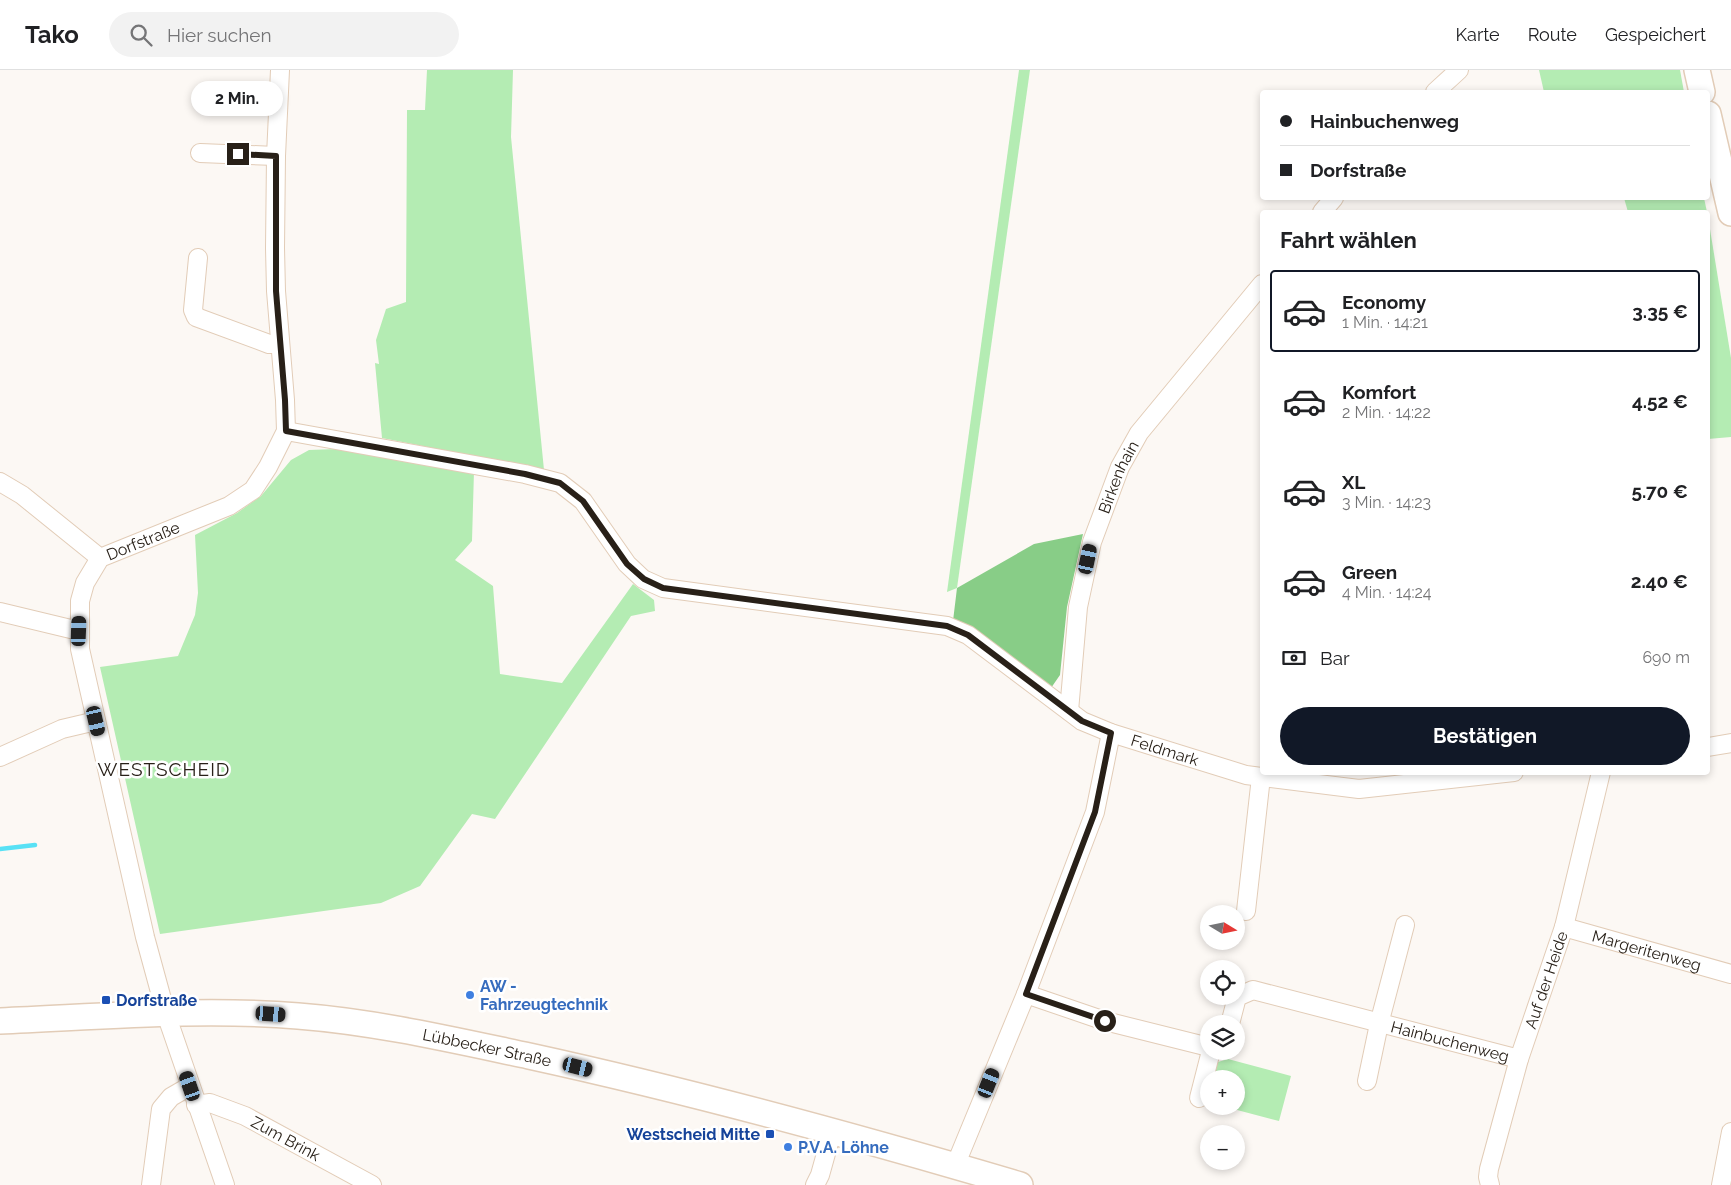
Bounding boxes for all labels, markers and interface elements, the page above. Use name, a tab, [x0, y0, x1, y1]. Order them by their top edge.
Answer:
search box	[109, 12, 459, 57]
text: Tako	[25, 20, 79, 49]
icon: search	[127, 21, 155, 49]
text: Hier suchen	[167, 24, 271, 46]
text: Karte	[1456, 24, 1500, 45]
text: Route	[1528, 24, 1577, 45]
text: Gespeichert	[1605, 24, 1706, 45]
callout: 2 Min.	[192, 82, 284, 116]
text: 2 Min.	[215, 89, 259, 108]
text: Hainbuchenweg	[1310, 110, 1459, 132]
route end	[227, 143, 249, 165]
text: Dorfstraße	[1310, 159, 1406, 181]
text: Fahrt wählen	[1280, 227, 1417, 253]
icon: car	[1282, 289, 1327, 334]
text: Economy	[1342, 291, 1426, 313]
text: 3.35 €	[1632, 300, 1688, 322]
text: 1 Min. · 14:21	[1342, 313, 1428, 332]
icon: car	[1282, 379, 1327, 424]
text: Komfort	[1342, 381, 1416, 403]
text: 4.52 €	[1632, 390, 1688, 412]
text: 2 Min. · 14:22	[1342, 403, 1431, 422]
street label: Birkenhain	[1095, 437, 1143, 516]
icon: car	[1282, 469, 1327, 514]
text: XL	[1342, 471, 1365, 493]
text: 5.70 €	[1632, 480, 1688, 502]
text: 3 Min. · 14:23	[1342, 493, 1431, 512]
street label: Dorfstraße	[104, 518, 183, 564]
car	[1077, 543, 1098, 575]
icon: car	[1282, 559, 1327, 604]
text: Green	[1342, 561, 1397, 583]
text: 2.40 €	[1631, 570, 1688, 592]
text: 4 Min. · 14:24	[1342, 583, 1432, 602]
car	[70, 616, 87, 646]
icon: cash	[1280, 644, 1308, 672]
text: Bar	[1320, 647, 1350, 669]
text: 690 m	[1642, 648, 1690, 667]
car	[85, 705, 106, 737]
button: Bestätigen	[1280, 707, 1690, 765]
street label: Feldmark	[1129, 731, 1202, 770]
district label: WESTSCHEID	[98, 758, 230, 780]
north arrow	[1200, 905, 1245, 950]
map controls	[1200, 905, 1245, 1170]
street label: Margeritenweg	[1590, 926, 1703, 975]
street label: Auf der Heide	[1521, 929, 1572, 1031]
button: locate	[1200, 960, 1245, 1005]
place label: AW - Fahrzeugtechnik	[480, 977, 608, 1014]
marker: AW - Fahrzeugtechnik	[464, 989, 476, 1001]
place label: Dorfstraße	[116, 991, 198, 1010]
marker: Dorfstraße	[100, 994, 112, 1006]
car	[255, 1005, 286, 1023]
route start	[1094, 1010, 1116, 1032]
button: layers	[1200, 1015, 1245, 1060]
street label: Hainbuchenweg	[1389, 1017, 1511, 1066]
street label: Lübbecker Straße	[421, 1025, 553, 1071]
car	[561, 1056, 594, 1078]
car	[976, 1066, 1001, 1100]
car	[178, 1069, 201, 1103]
button: +	[1200, 1070, 1245, 1115]
street label: Zum Brink	[248, 1112, 324, 1165]
place label: Westscheid Mitte	[627, 1125, 760, 1144]
button: −	[1200, 1125, 1245, 1170]
marker: Westscheid Mitte	[764, 1128, 776, 1140]
place label: P.V.A. Löhne	[798, 1138, 889, 1157]
marker: P.V.A. Löhne	[782, 1141, 794, 1153]

